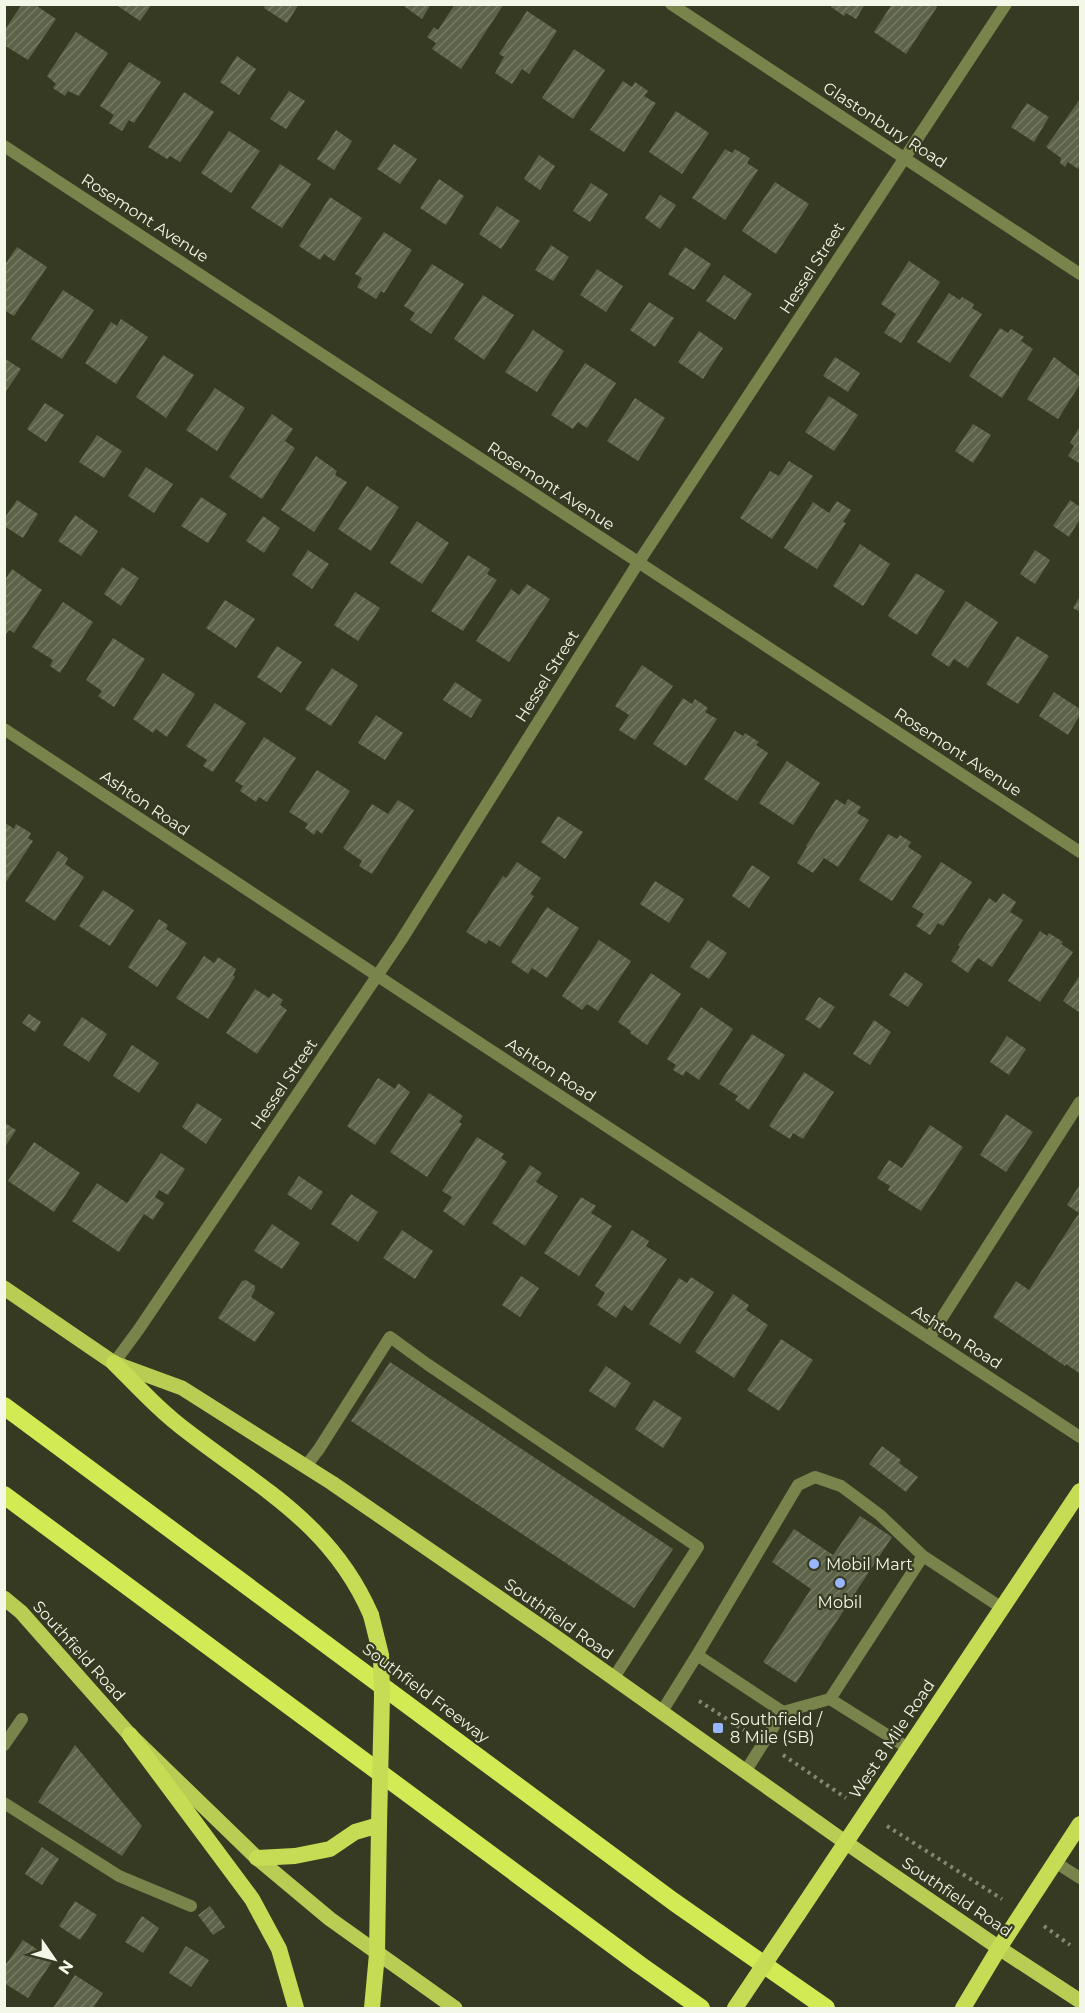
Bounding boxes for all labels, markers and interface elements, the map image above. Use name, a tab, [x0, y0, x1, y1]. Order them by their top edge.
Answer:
street label: Glastonbury Road	[820, 78, 950, 172]
street label: Rosemont Avenue	[78, 170, 212, 266]
street label: Hessel Street	[775, 218, 849, 317]
street label: Rosemont Avenue	[484, 438, 618, 534]
street label: Hessel Street	[511, 626, 583, 725]
street label: Rosemont Avenue	[891, 704, 1025, 800]
street label: Ashton Road	[97, 766, 193, 840]
street label: Ashton Road	[503, 1034, 599, 1106]
street label: Hessel Street	[247, 1035, 321, 1133]
street label: Ashton Road	[909, 1301, 1005, 1373]
place label: Mobil Mart	[826, 1555, 913, 1574]
marker: Mobil Mart	[807, 1557, 821, 1571]
street label: Southfield Road	[501, 1574, 617, 1664]
marker: Mobil	[833, 1576, 847, 1590]
place label: Mobil	[818, 1593, 862, 1612]
street label: Southfield Road	[29, 1597, 129, 1705]
street label: Southfield Freeway	[359, 1639, 493, 1747]
street label: West 8 Mile Road	[845, 1676, 939, 1802]
place label: Southfield / 8 Mile (SB)	[730, 1710, 823, 1747]
marker: Southfield / 8 Mile (SB)	[711, 1721, 725, 1735]
street label: Southfield Road	[898, 1853, 1016, 1941]
north arrow	[24, 1929, 84, 1989]
text: N	[54, 1957, 77, 1978]

